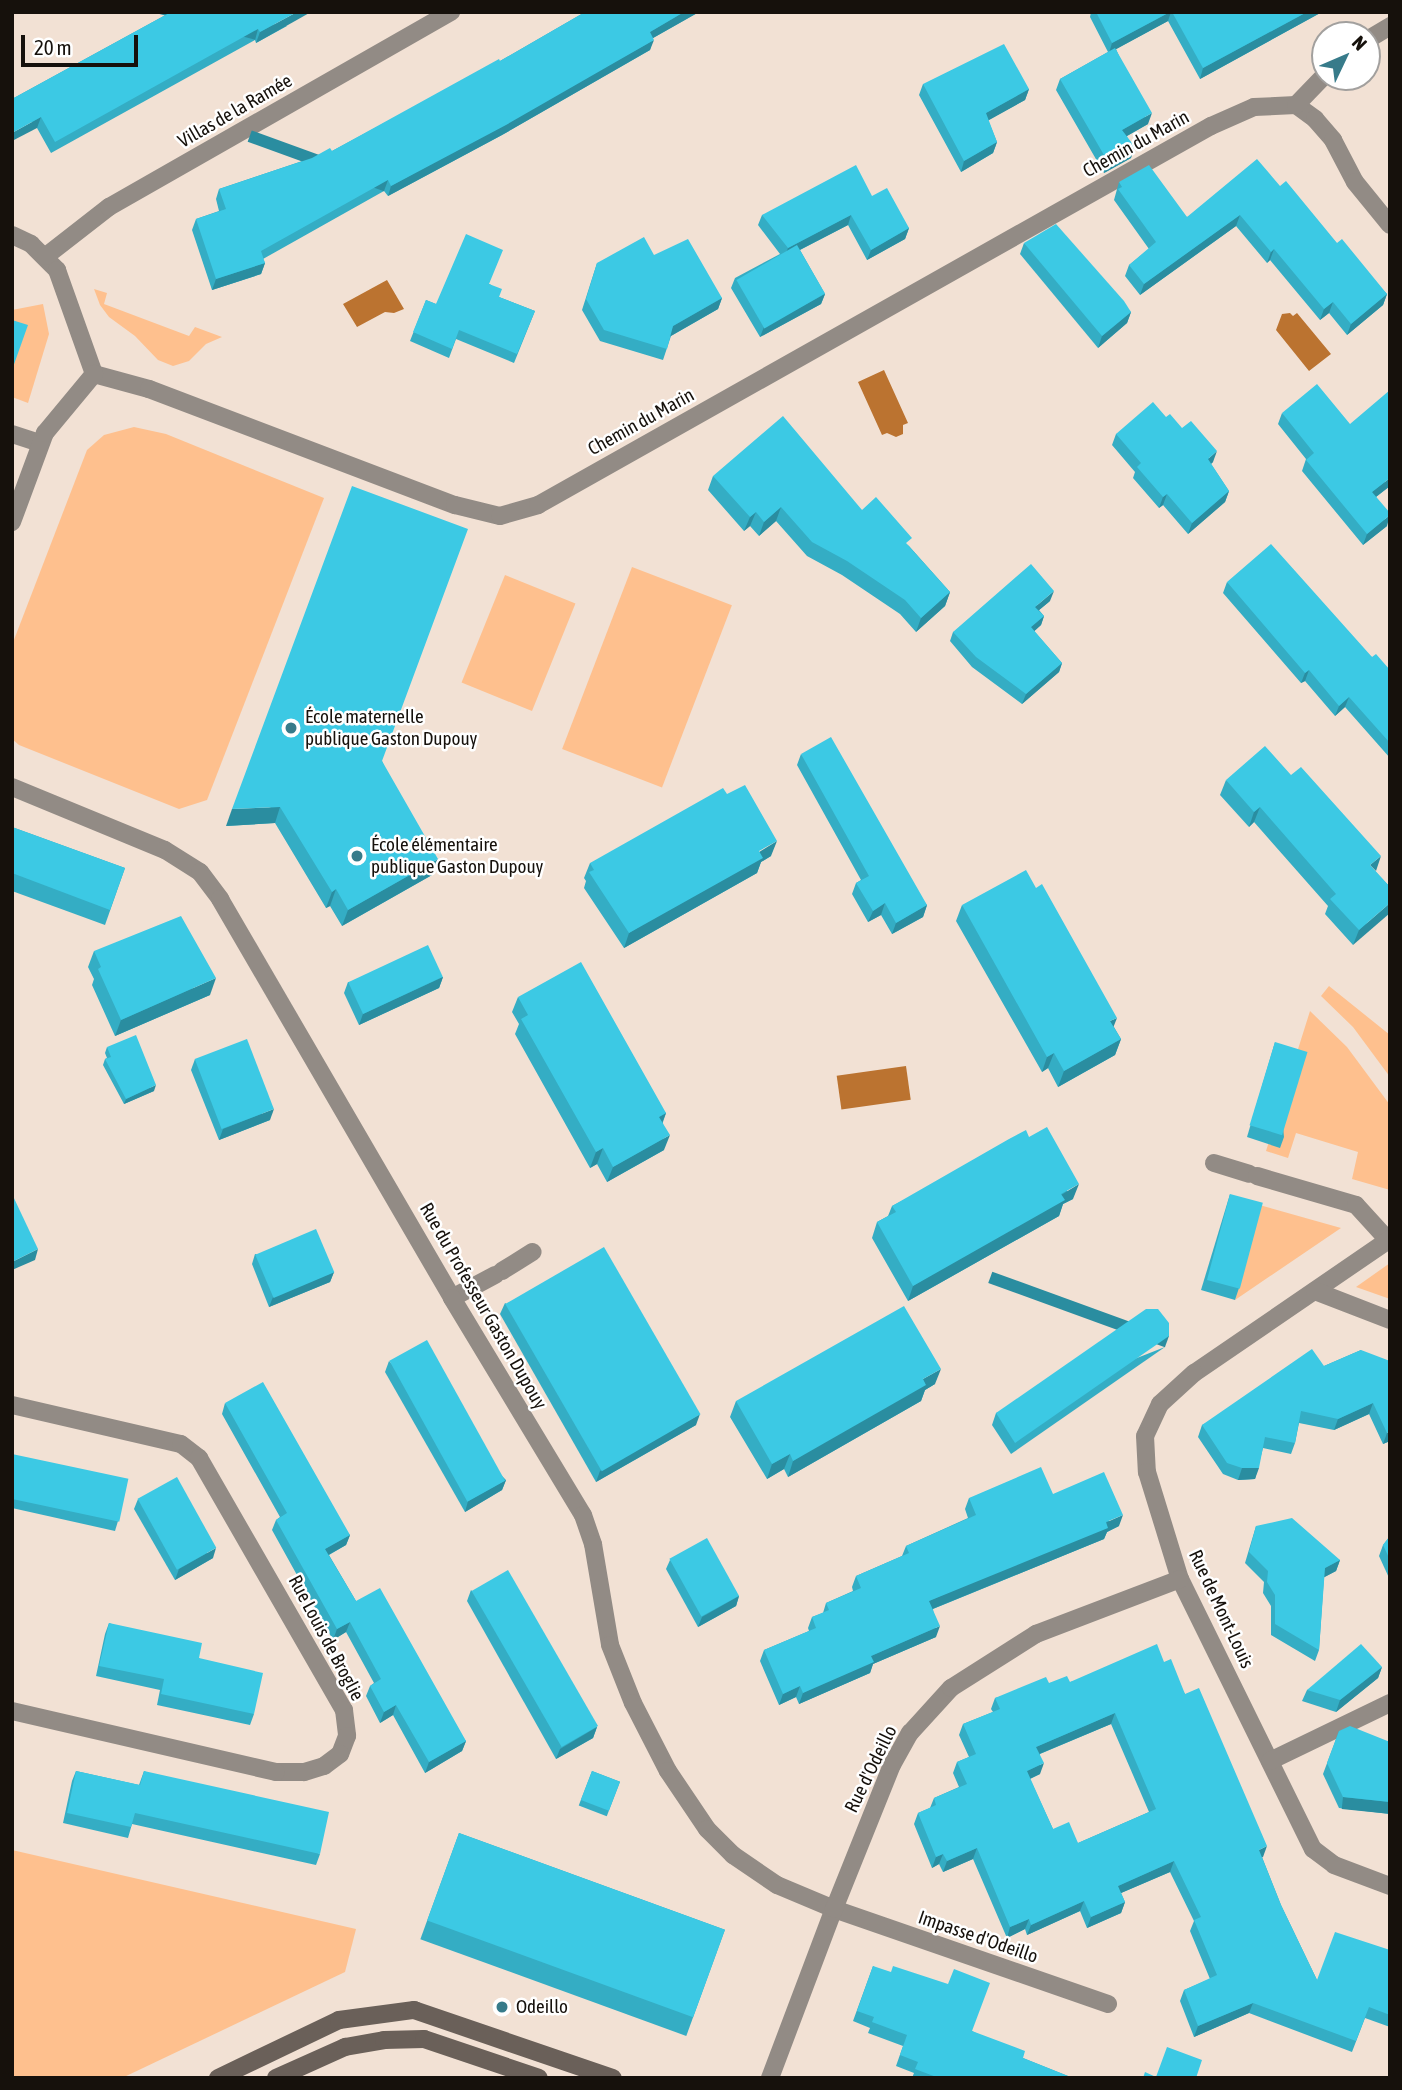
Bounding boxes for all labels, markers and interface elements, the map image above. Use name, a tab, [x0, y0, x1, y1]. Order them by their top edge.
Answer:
scale bar	[24, 21, 142, 65]
north arrow	[1311, 21, 1381, 91]
text: N	[1348, 31, 1371, 54]
text: 20 m	[34, 35, 72, 59]
street label: Villas de la Ramée	[174, 69, 296, 153]
street label: Chemin du Marin	[1079, 105, 1193, 183]
street label: Chemin du Marin	[584, 383, 698, 461]
place label: École maternelle publique Gaston Dupouy	[305, 706, 477, 750]
marker: École maternelle publique Gaston Dupouy	[283, 720, 299, 736]
place label: École élémentaire publique Gaston Dupouy	[371, 834, 543, 878]
marker: École élémentaire publique Gaston Dupouy	[349, 848, 365, 864]
street label: Rue du Professeur Gaston Dupouy	[415, 1199, 551, 1413]
street label: Rue de Mont-Louis	[1184, 1546, 1258, 1672]
street label: Rue Louis de Broglie	[283, 1571, 369, 1705]
street label: Rue d'Odeillo	[840, 1722, 902, 1816]
street label: Impasse d'Odeillo	[915, 1906, 1041, 1968]
place label: Odeillo	[516, 1996, 568, 2018]
marker: Odeillo	[494, 1999, 510, 2015]

